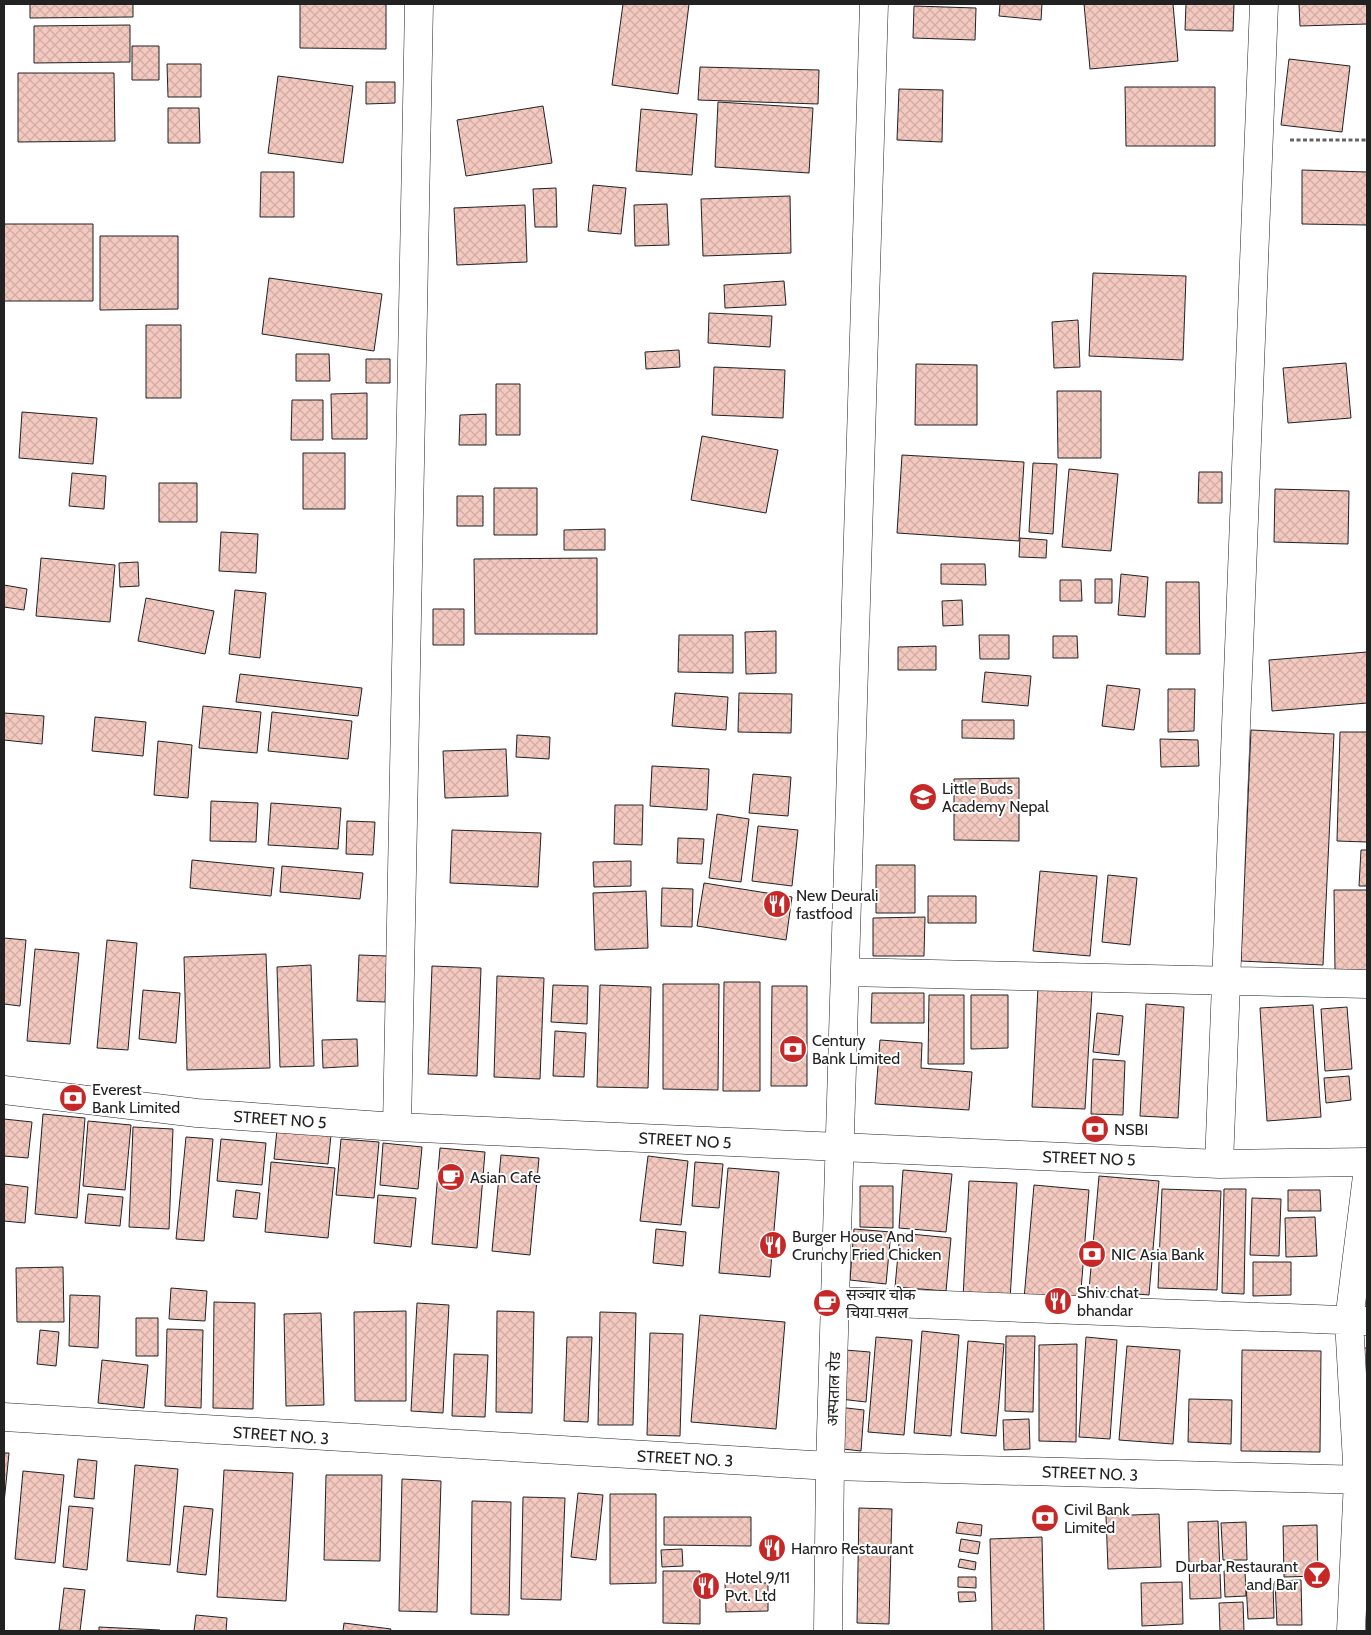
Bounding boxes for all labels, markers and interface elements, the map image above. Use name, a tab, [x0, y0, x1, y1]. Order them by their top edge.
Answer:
place label: Little Buds Academy Nepal	[942, 779, 1049, 816]
school or university icon: Little Buds Academy Nepal	[908, 782, 938, 812]
place label: New Deurali fastfood	[796, 886, 878, 923]
restaurant icon: New Deurali fastfood	[762, 889, 792, 919]
place label: Century Bank Limited	[812, 1031, 900, 1068]
bank icon: Century Bank Limited	[778, 1034, 808, 1064]
place label: Everest Bank Limited	[92, 1080, 180, 1117]
bank icon: Everest Bank Limited	[58, 1083, 88, 1113]
street label: STREET NO 5	[233, 1107, 327, 1132]
bank icon: NSBI	[1080, 1114, 1110, 1144]
place label: NSBI	[1114, 1120, 1148, 1139]
street label: STREET NO 5	[638, 1129, 732, 1152]
street label: STREET NO 5	[1042, 1147, 1136, 1170]
cafe icon: Asian Cafe	[436, 1162, 466, 1192]
place label: Asian Cafe	[470, 1168, 541, 1187]
place label: Burger House And Crunchy Fried Chicken	[792, 1227, 941, 1264]
restaurant icon: Burger House And Crunchy Fried Chicken	[758, 1230, 788, 1260]
bank icon: NIC Asia Bank	[1077, 1239, 1107, 1269]
place label: NIC Asia Bank	[1111, 1245, 1205, 1264]
place label: Shiv chat bhandar	[1077, 1283, 1139, 1320]
place label: सञ्चार चोक चिया पसल	[846, 1285, 916, 1322]
restaurant icon: Shiv chat bhandar	[1043, 1286, 1073, 1316]
cafe icon: सञ्चार चोक चिया पसल	[812, 1288, 842, 1318]
street label: अस्पताल रोड	[823, 1351, 844, 1427]
street label: STREET NO. 3	[232, 1423, 330, 1448]
street label: STREET NO. 3	[636, 1446, 734, 1471]
street label: STREET NO. 3	[1042, 1462, 1138, 1485]
place label: Civil Bank Limited	[1064, 1500, 1131, 1537]
bank icon: Civil Bank Limited	[1030, 1503, 1060, 1533]
restaurant icon: Hamro Restaurant	[757, 1533, 787, 1563]
place label: Hamro Restaurant	[791, 1539, 914, 1558]
place label: Durbar Restaurant and Bar	[1175, 1557, 1299, 1594]
bar icon: Durbar Restaurant and Bar	[1302, 1560, 1332, 1590]
place label: Hotel 9/11 Pvt. Ltd	[725, 1568, 790, 1605]
restaurant icon: Hotel 9/11 Pvt. Ltd	[691, 1571, 721, 1601]

